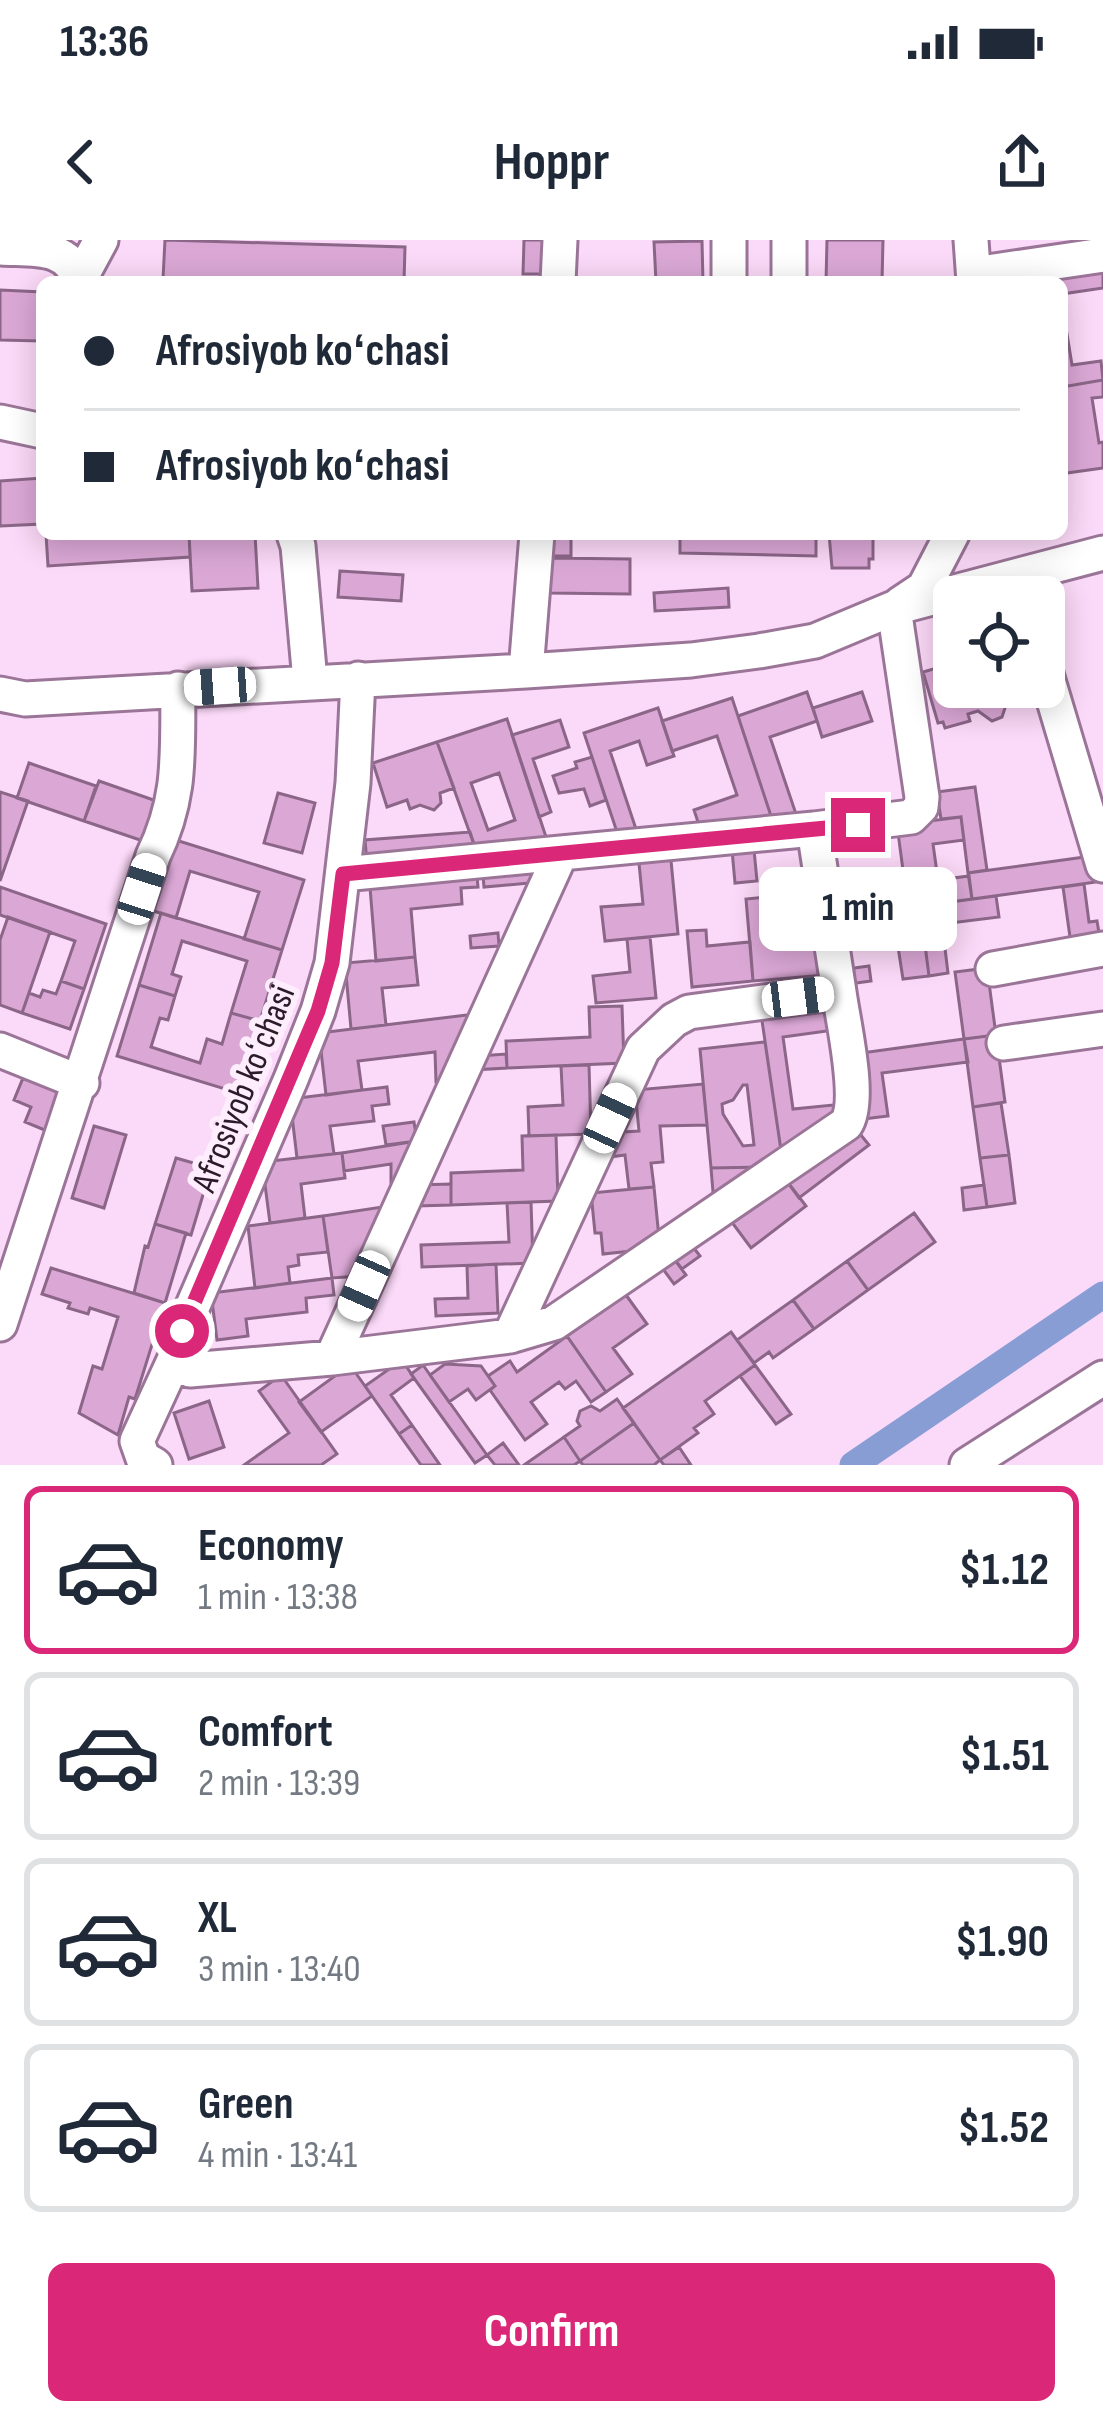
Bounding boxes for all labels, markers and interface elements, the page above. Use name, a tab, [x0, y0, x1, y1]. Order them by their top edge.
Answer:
text: 13:36	[60, 15, 149, 70]
icon: back	[48, 129, 114, 195]
icon: share	[989, 129, 1055, 195]
text: Hoppr	[494, 130, 609, 195]
text: Afrosiyob koʻchasi	[156, 324, 449, 379]
text: Afrosiyob koʻchasi	[156, 439, 449, 494]
map controls	[933, 576, 1065, 708]
button: locate	[933, 576, 1065, 708]
car	[183, 666, 257, 706]
route end	[831, 798, 885, 852]
car	[114, 849, 170, 929]
callout: 1 min	[759, 867, 957, 951]
text: 1 min	[822, 885, 894, 932]
car	[760, 975, 836, 1019]
street label: Afrosiyob koʻchasi	[183, 979, 305, 1199]
car	[578, 1078, 642, 1158]
car	[333, 1246, 395, 1326]
route start	[155, 1304, 209, 1358]
icon: car	[54, 1516, 162, 1624]
text: Economy	[198, 1519, 344, 1574]
text: $1.12	[959, 1543, 1049, 1598]
text: 1 min · 13:38	[198, 1574, 358, 1621]
icon: car	[54, 1702, 162, 1810]
text: Comfort	[198, 1705, 333, 1760]
text: $1.51	[960, 1729, 1049, 1784]
text: 2 min · 13:39	[198, 1760, 360, 1807]
icon: car	[54, 1888, 162, 1996]
text: XL	[198, 1891, 237, 1946]
text: $1.90	[955, 1915, 1049, 1970]
text: 3 min · 13:40	[198, 1946, 361, 1993]
icon: car	[54, 2074, 162, 2182]
text: Green	[198, 2077, 294, 2132]
text: $1.52	[958, 2101, 1049, 2156]
text: 4 min · 13:41	[198, 2132, 357, 2179]
button: Confirm	[48, 2263, 1055, 2401]

